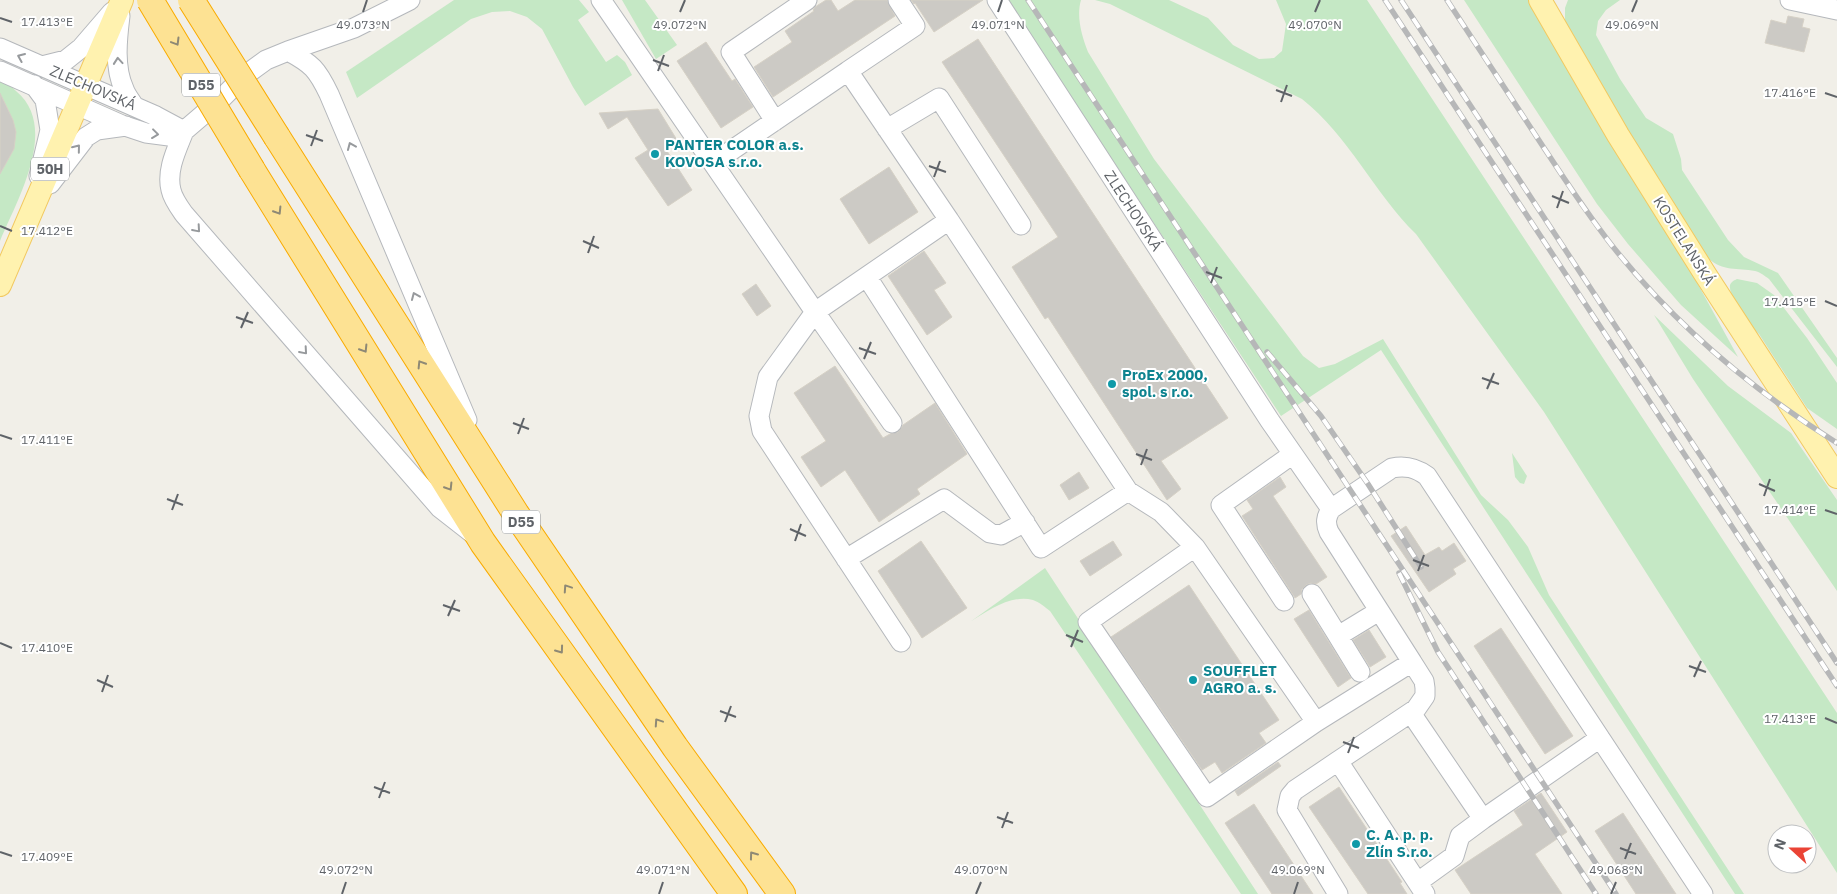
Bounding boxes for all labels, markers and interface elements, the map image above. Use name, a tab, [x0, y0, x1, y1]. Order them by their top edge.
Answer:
text: 17.413°E	[21, 14, 73, 29]
text: 49.073°N	[336, 17, 390, 32]
text: 49.072°N	[653, 17, 707, 32]
text: 49.071°N	[971, 17, 1025, 32]
text: 49.070°N	[1288, 17, 1342, 32]
text: 49.069°N	[1605, 17, 1659, 32]
one-way arrow	[169, 36, 179, 45]
one-way arrow	[17, 53, 26, 64]
one-way arrow	[113, 57, 124, 65]
street label: ZLECHOVSKÁ	[47, 61, 140, 114]
road number: D55	[182, 74, 220, 96]
text: 17.416°E	[1764, 85, 1816, 100]
one-way arrow	[151, 128, 159, 139]
place label: PANTER COLOR a.s. KOVOSA s.r.o.	[665, 135, 804, 171]
one-way arrow	[347, 142, 358, 151]
one-way arrow	[71, 145, 79, 154]
marker: PANTER COLOR a.s. KOVOSA s.r.o.	[649, 148, 661, 160]
road number: 50H	[31, 157, 69, 180]
street label: ZLECHOVSKÁ	[1100, 167, 1167, 255]
street label: KOSTELANSKÁ	[1649, 193, 1720, 289]
one-way arrow	[271, 206, 281, 215]
text: 17.412°E	[21, 223, 73, 238]
one-way arrow	[191, 223, 200, 232]
one-way arrow	[410, 292, 420, 300]
text: 17.415°E	[1764, 294, 1816, 309]
one-way arrow	[357, 344, 367, 353]
one-way arrow	[298, 346, 307, 355]
one-way arrow	[417, 361, 427, 370]
place label: ProEx 2000, spol. s r.o.	[1122, 365, 1208, 401]
marker: ProEx 2000, spol. s r.o.	[1106, 378, 1118, 390]
text: 17.411°E	[21, 432, 73, 447]
one-way arrow	[443, 482, 453, 491]
text: 17.414°E	[1764, 502, 1816, 517]
road number: D55	[502, 511, 540, 534]
one-way arrow	[563, 585, 573, 594]
text: 17.410°E	[21, 640, 73, 655]
one-way arrow	[554, 644, 563, 654]
place label: SOUFFLET AGRO a. s.	[1203, 661, 1277, 697]
marker: SOUFFLET AGRO a. s.	[1187, 674, 1199, 686]
text: 17.413°E	[1764, 711, 1816, 726]
one-way arrow	[655, 719, 665, 728]
north arrow	[1767, 824, 1817, 874]
place label: C. A. p. p. Zlín S.r.o.	[1366, 825, 1433, 861]
text: N	[1770, 836, 1790, 852]
marker: C. A. p. p. Zlín S.r.o.	[1350, 838, 1362, 850]
text: 17.409°E	[21, 849, 73, 864]
one-way arrow	[750, 851, 759, 860]
text: 49.072°N	[319, 862, 373, 877]
text: 49.071°N	[636, 862, 690, 877]
text: 49.070°N	[954, 862, 1008, 877]
text: 49.069°N	[1271, 862, 1325, 877]
text: 49.068°N	[1589, 862, 1643, 877]

